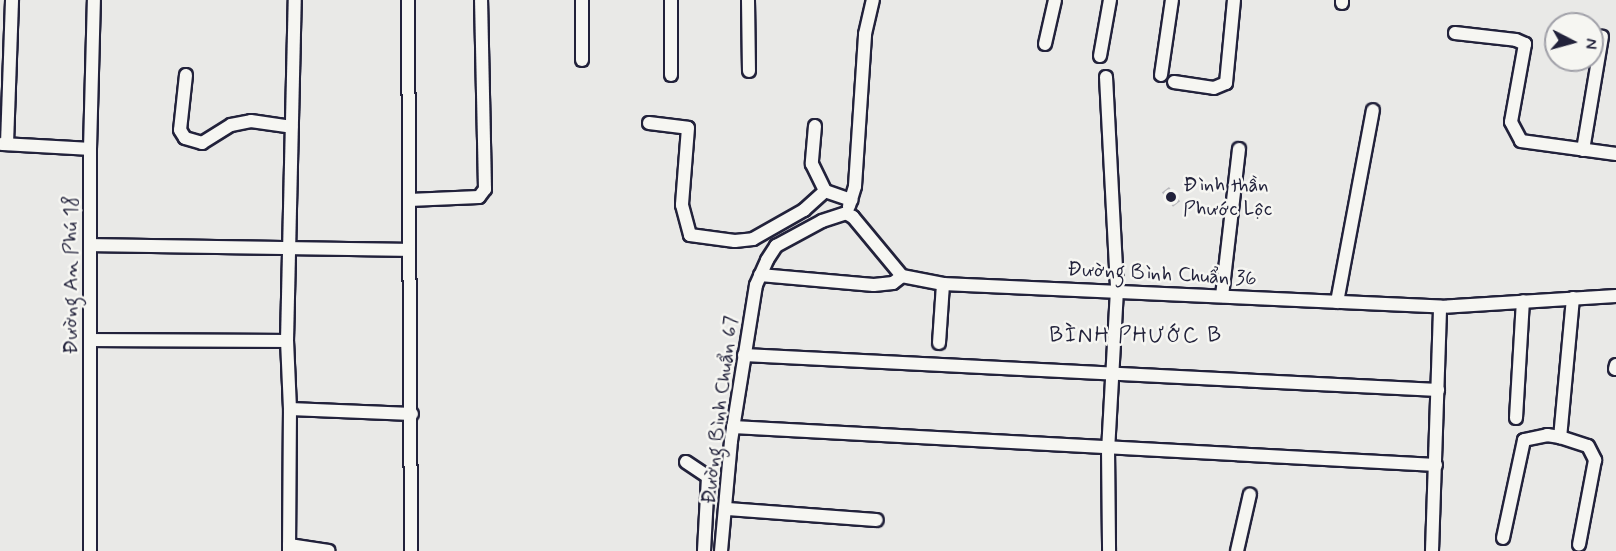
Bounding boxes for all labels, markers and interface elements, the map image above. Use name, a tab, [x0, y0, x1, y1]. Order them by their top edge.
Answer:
north arrow	[1544, 12, 1604, 72]
text: N	[1579, 37, 1601, 50]
place label: Đình thần Phước Lộc	[1183, 172, 1274, 222]
marker: Đình thần Phước Lộc	[1164, 190, 1178, 204]
street label: Đường An Phú 18	[58, 198, 84, 352]
street label: Đường Bình Chuẩn 36	[1065, 256, 1259, 292]
street label: Đường Bình Chuẩn 67	[696, 313, 744, 507]
district label: BÌNH PHƯỚC B	[1051, 324, 1221, 350]

